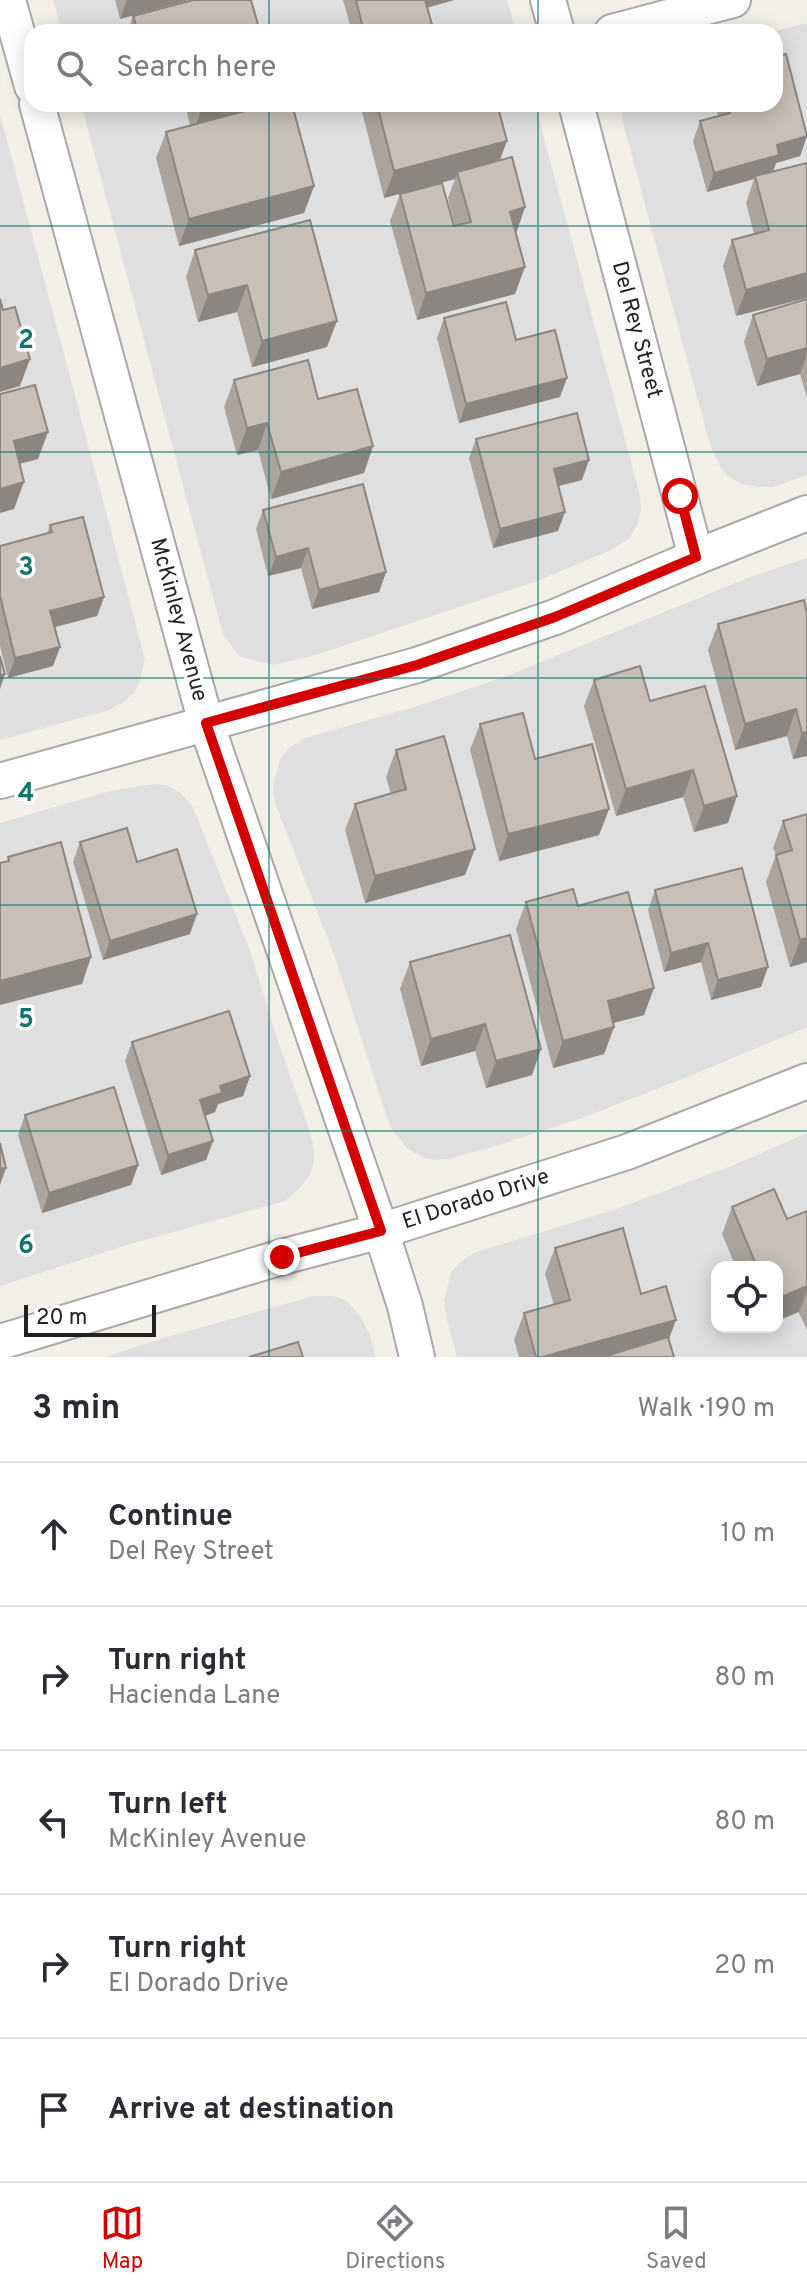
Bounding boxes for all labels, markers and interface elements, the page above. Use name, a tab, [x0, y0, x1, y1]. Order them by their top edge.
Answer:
search box	[24, 24, 783, 112]
icon: search	[52, 46, 96, 90]
text: Search here	[116, 50, 276, 87]
street label: Del Rey Street	[605, 259, 667, 401]
text: 2	[18, 325, 34, 358]
route start	[662, 478, 698, 514]
street label: McKinley Avenue	[143, 535, 213, 705]
text: 3	[18, 552, 34, 585]
text: 4	[18, 778, 34, 811]
text: 5	[18, 1004, 34, 1037]
street label: El Dorado Drive	[399, 1164, 553, 1236]
text: 6	[18, 1230, 34, 1263]
route end	[264, 1239, 300, 1275]
map controls	[711, 1261, 783, 1333]
button: locate	[711, 1261, 783, 1333]
scale bar	[24, 1301, 156, 1337]
text: 20 m	[36, 1305, 87, 1332]
text: 3 min	[32, 1388, 120, 1431]
text: Walk · 190 m	[637, 1393, 775, 1426]
text: Continue	[108, 1499, 233, 1536]
icon: ahead	[32, 1512, 76, 1556]
text: 10 m	[720, 1518, 775, 1551]
text: Del Rey Street	[108, 1536, 274, 1569]
text: Turn right	[108, 1643, 246, 1680]
icon: right	[32, 1656, 76, 1700]
text: 80 m	[715, 1662, 775, 1695]
text: Hacienda Lane	[108, 1680, 280, 1713]
text: Turn left	[108, 1787, 228, 1824]
icon: left	[32, 1800, 76, 1844]
text: 80 m	[715, 1806, 775, 1839]
text: McKinley Avenue	[108, 1824, 306, 1857]
text: Turn right	[108, 1931, 246, 1968]
icon: right	[32, 1944, 76, 1988]
text: 20 m	[714, 1950, 775, 1983]
text: El Dorado Drive	[108, 1968, 289, 2001]
icon: arrive	[32, 2088, 76, 2132]
text: Arrive at destination	[108, 2092, 394, 2129]
tab: Map	[100, 2201, 144, 2276]
tab: Directions	[345, 2201, 445, 2276]
tab: Saved	[646, 2201, 707, 2276]

